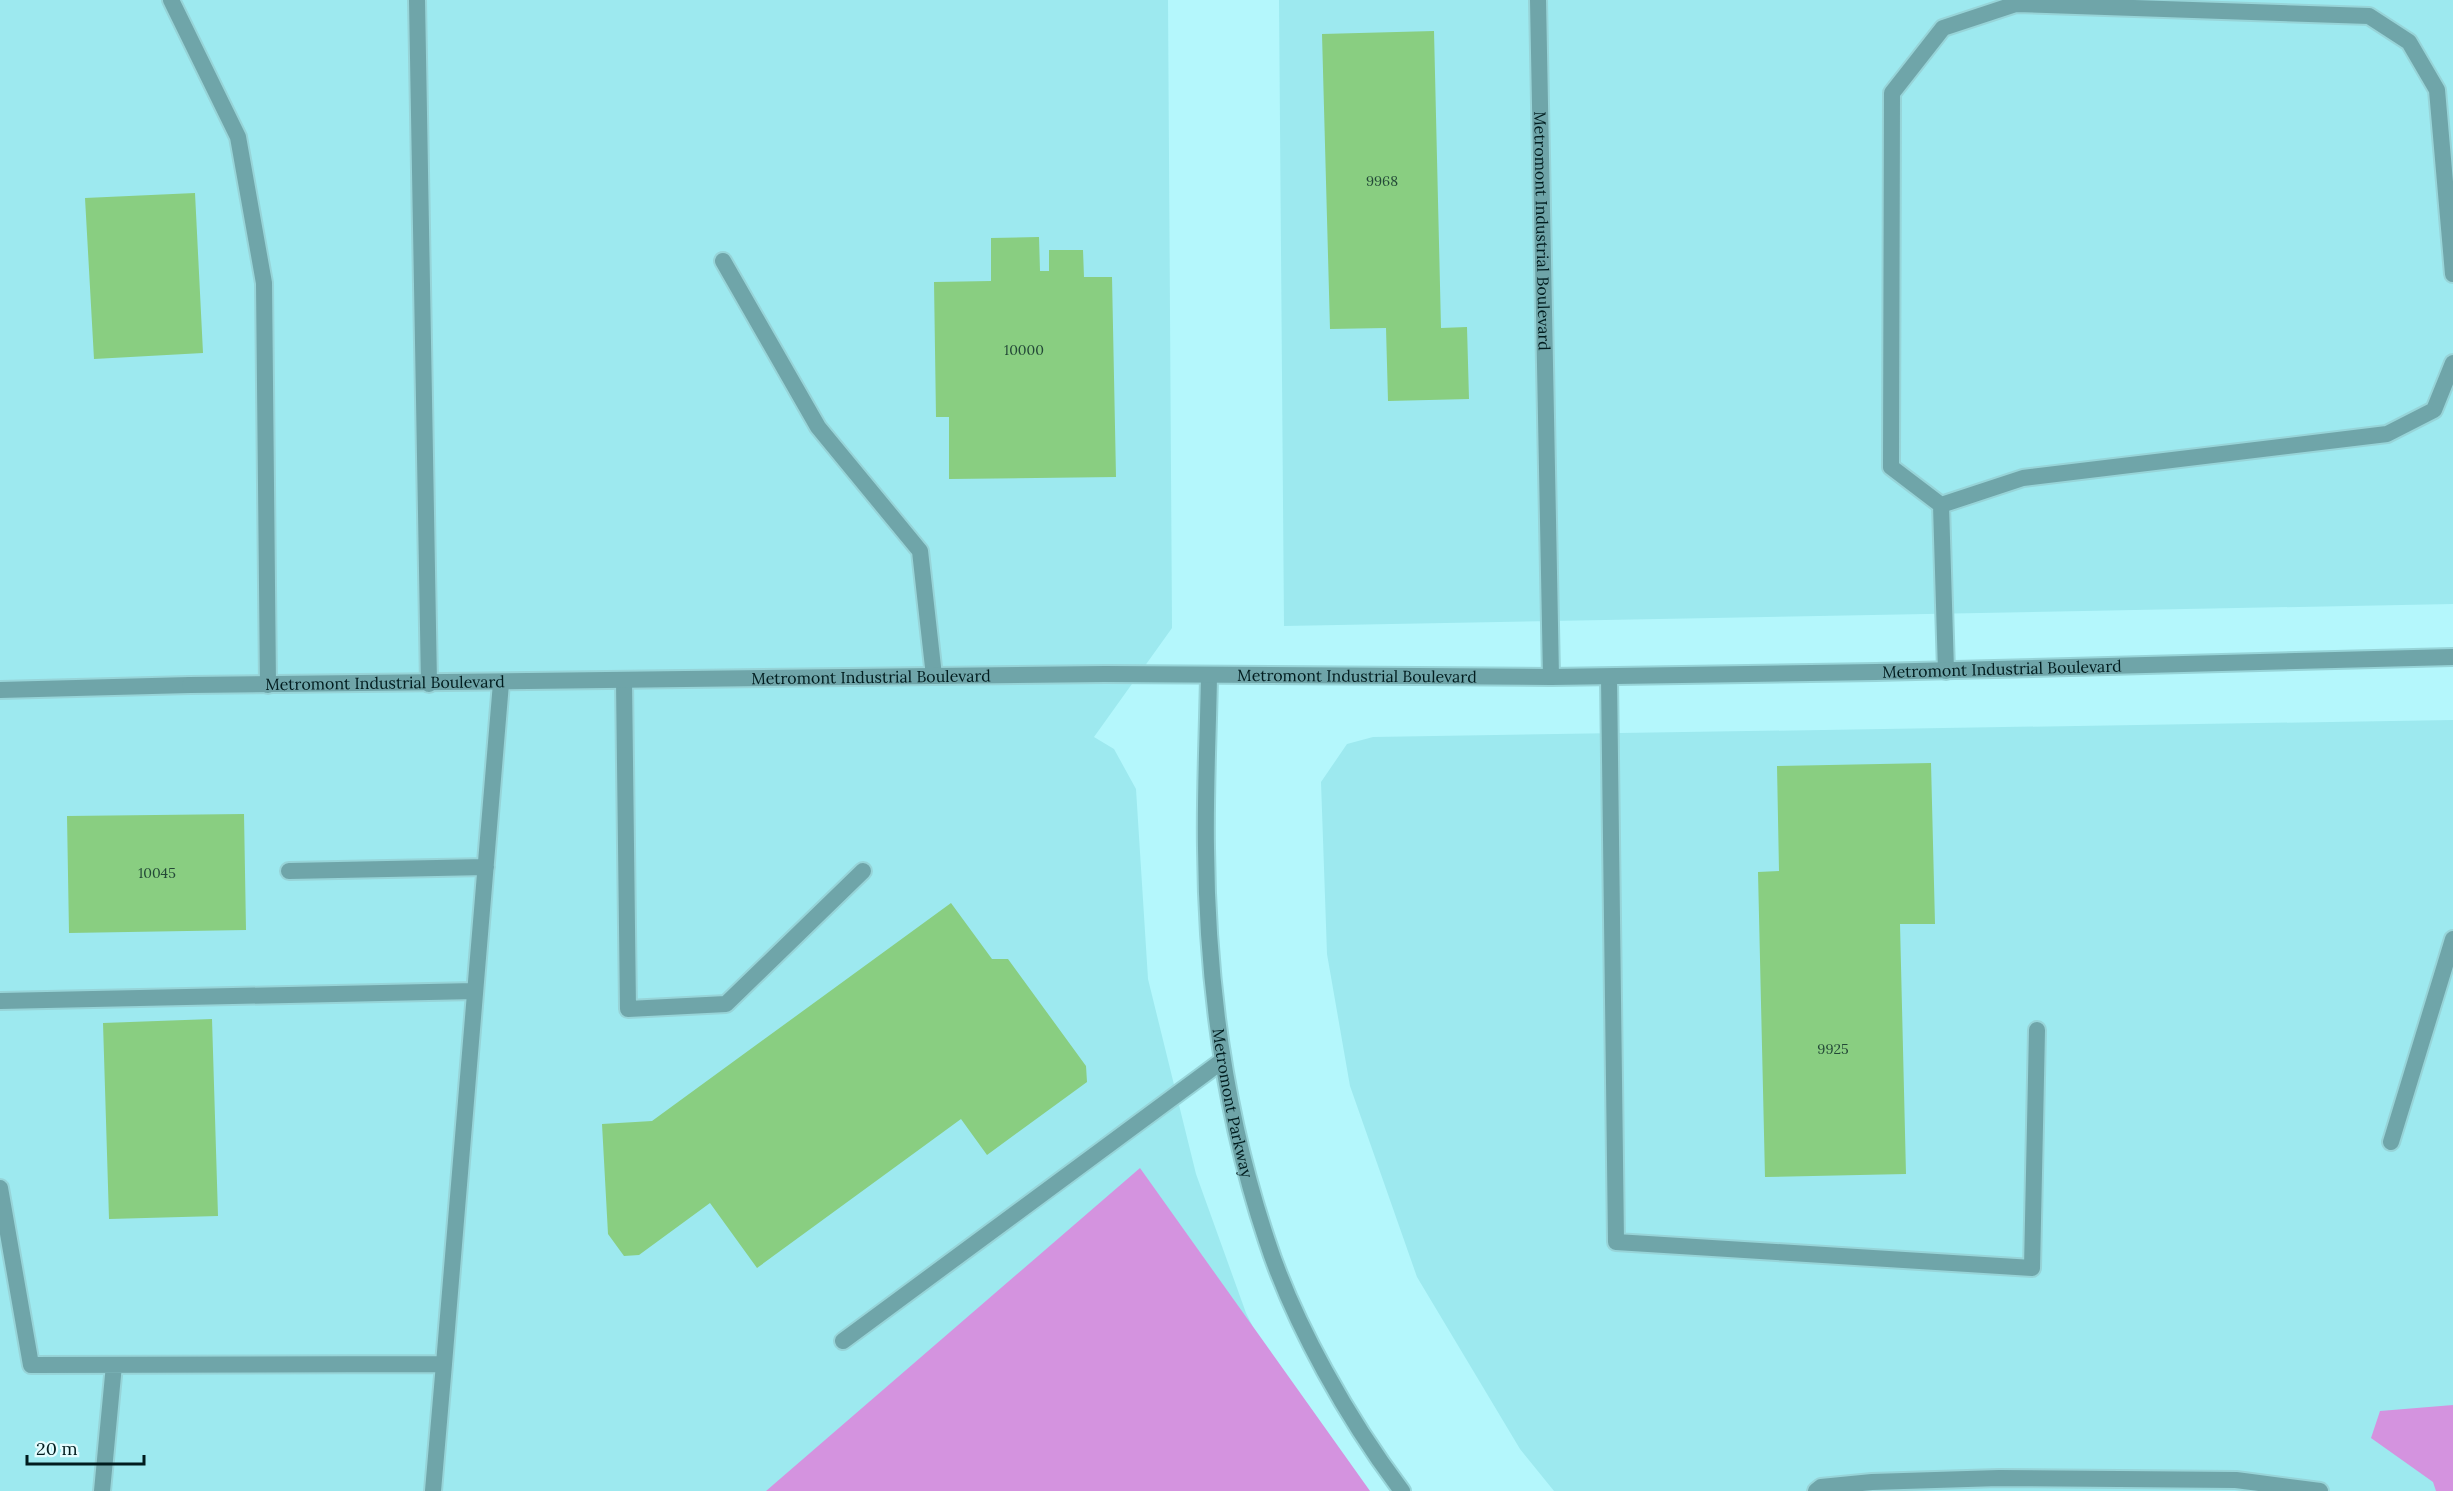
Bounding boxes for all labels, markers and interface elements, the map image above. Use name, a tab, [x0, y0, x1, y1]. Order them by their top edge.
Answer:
street label: Metromont Industrial Boulevard	[1530, 111, 1555, 351]
house number: 9968	[1366, 172, 1398, 190]
house number: 10000	[1004, 341, 1044, 359]
street label: Metromont Industrial Boulevard	[1882, 656, 2122, 682]
street label: Metromont Industrial Boulevard	[751, 665, 991, 688]
street label: Metromont Industrial Boulevard	[1237, 665, 1477, 687]
street label: Metromont Industrial Boulevard	[265, 671, 505, 694]
house number: 10045	[138, 864, 176, 882]
street label: Metromont Parkway	[1209, 1027, 1258, 1180]
house number: 9925	[1817, 1040, 1849, 1058]
scale bar	[27, 1428, 144, 1466]
text: 20 m	[36, 1437, 78, 1460]

